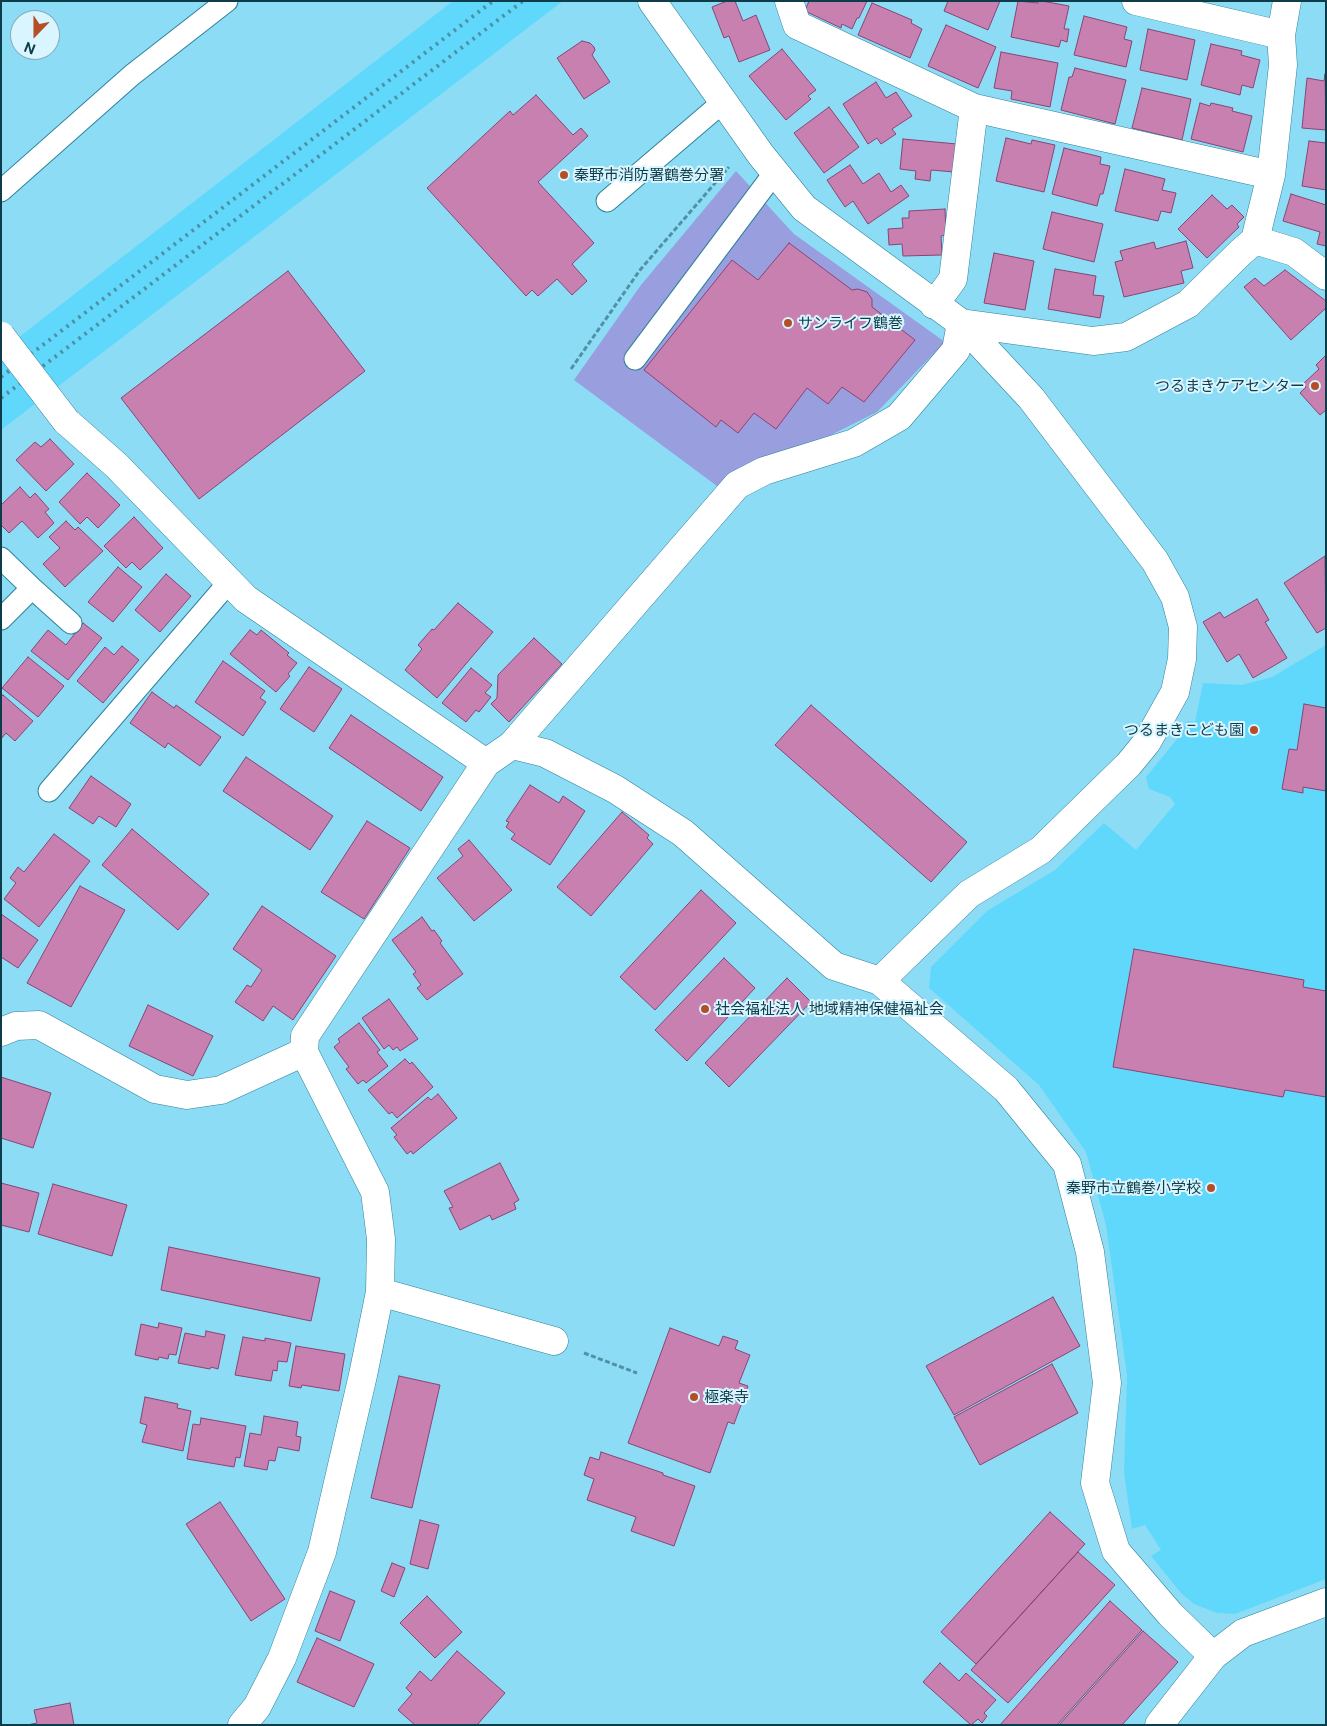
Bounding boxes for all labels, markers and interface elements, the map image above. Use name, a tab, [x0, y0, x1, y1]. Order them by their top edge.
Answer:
north arrow	[10, 10, 60, 60]
text: N	[22, 39, 38, 57]
place label: 秦野市消防署鶴巻分署	[574, 166, 724, 184]
marker: 秦野市消防署鶴巻分署	[558, 169, 570, 181]
place label: サンライフ鶴巻	[798, 314, 903, 332]
marker: サンライフ鶴巻	[782, 317, 794, 329]
place label: つるまきケアセンター	[1155, 377, 1305, 395]
marker: つるまきケアセンター	[1309, 380, 1321, 392]
place label: つるまきこども園	[1124, 721, 1244, 739]
marker: つるまきこども園	[1248, 724, 1260, 736]
place label: 社会福祉法人 地域精神保健福祉会	[715, 1000, 944, 1018]
marker: 社会福祉法人 地域精神保健福祉会	[699, 1003, 711, 1015]
place label: 秦野市立鶴巻小学校	[1066, 1179, 1201, 1197]
marker: 秦野市立鶴巻小学校	[1205, 1182, 1217, 1194]
place label: 極楽寺	[704, 1388, 749, 1406]
marker: 極楽寺	[688, 1391, 700, 1403]

